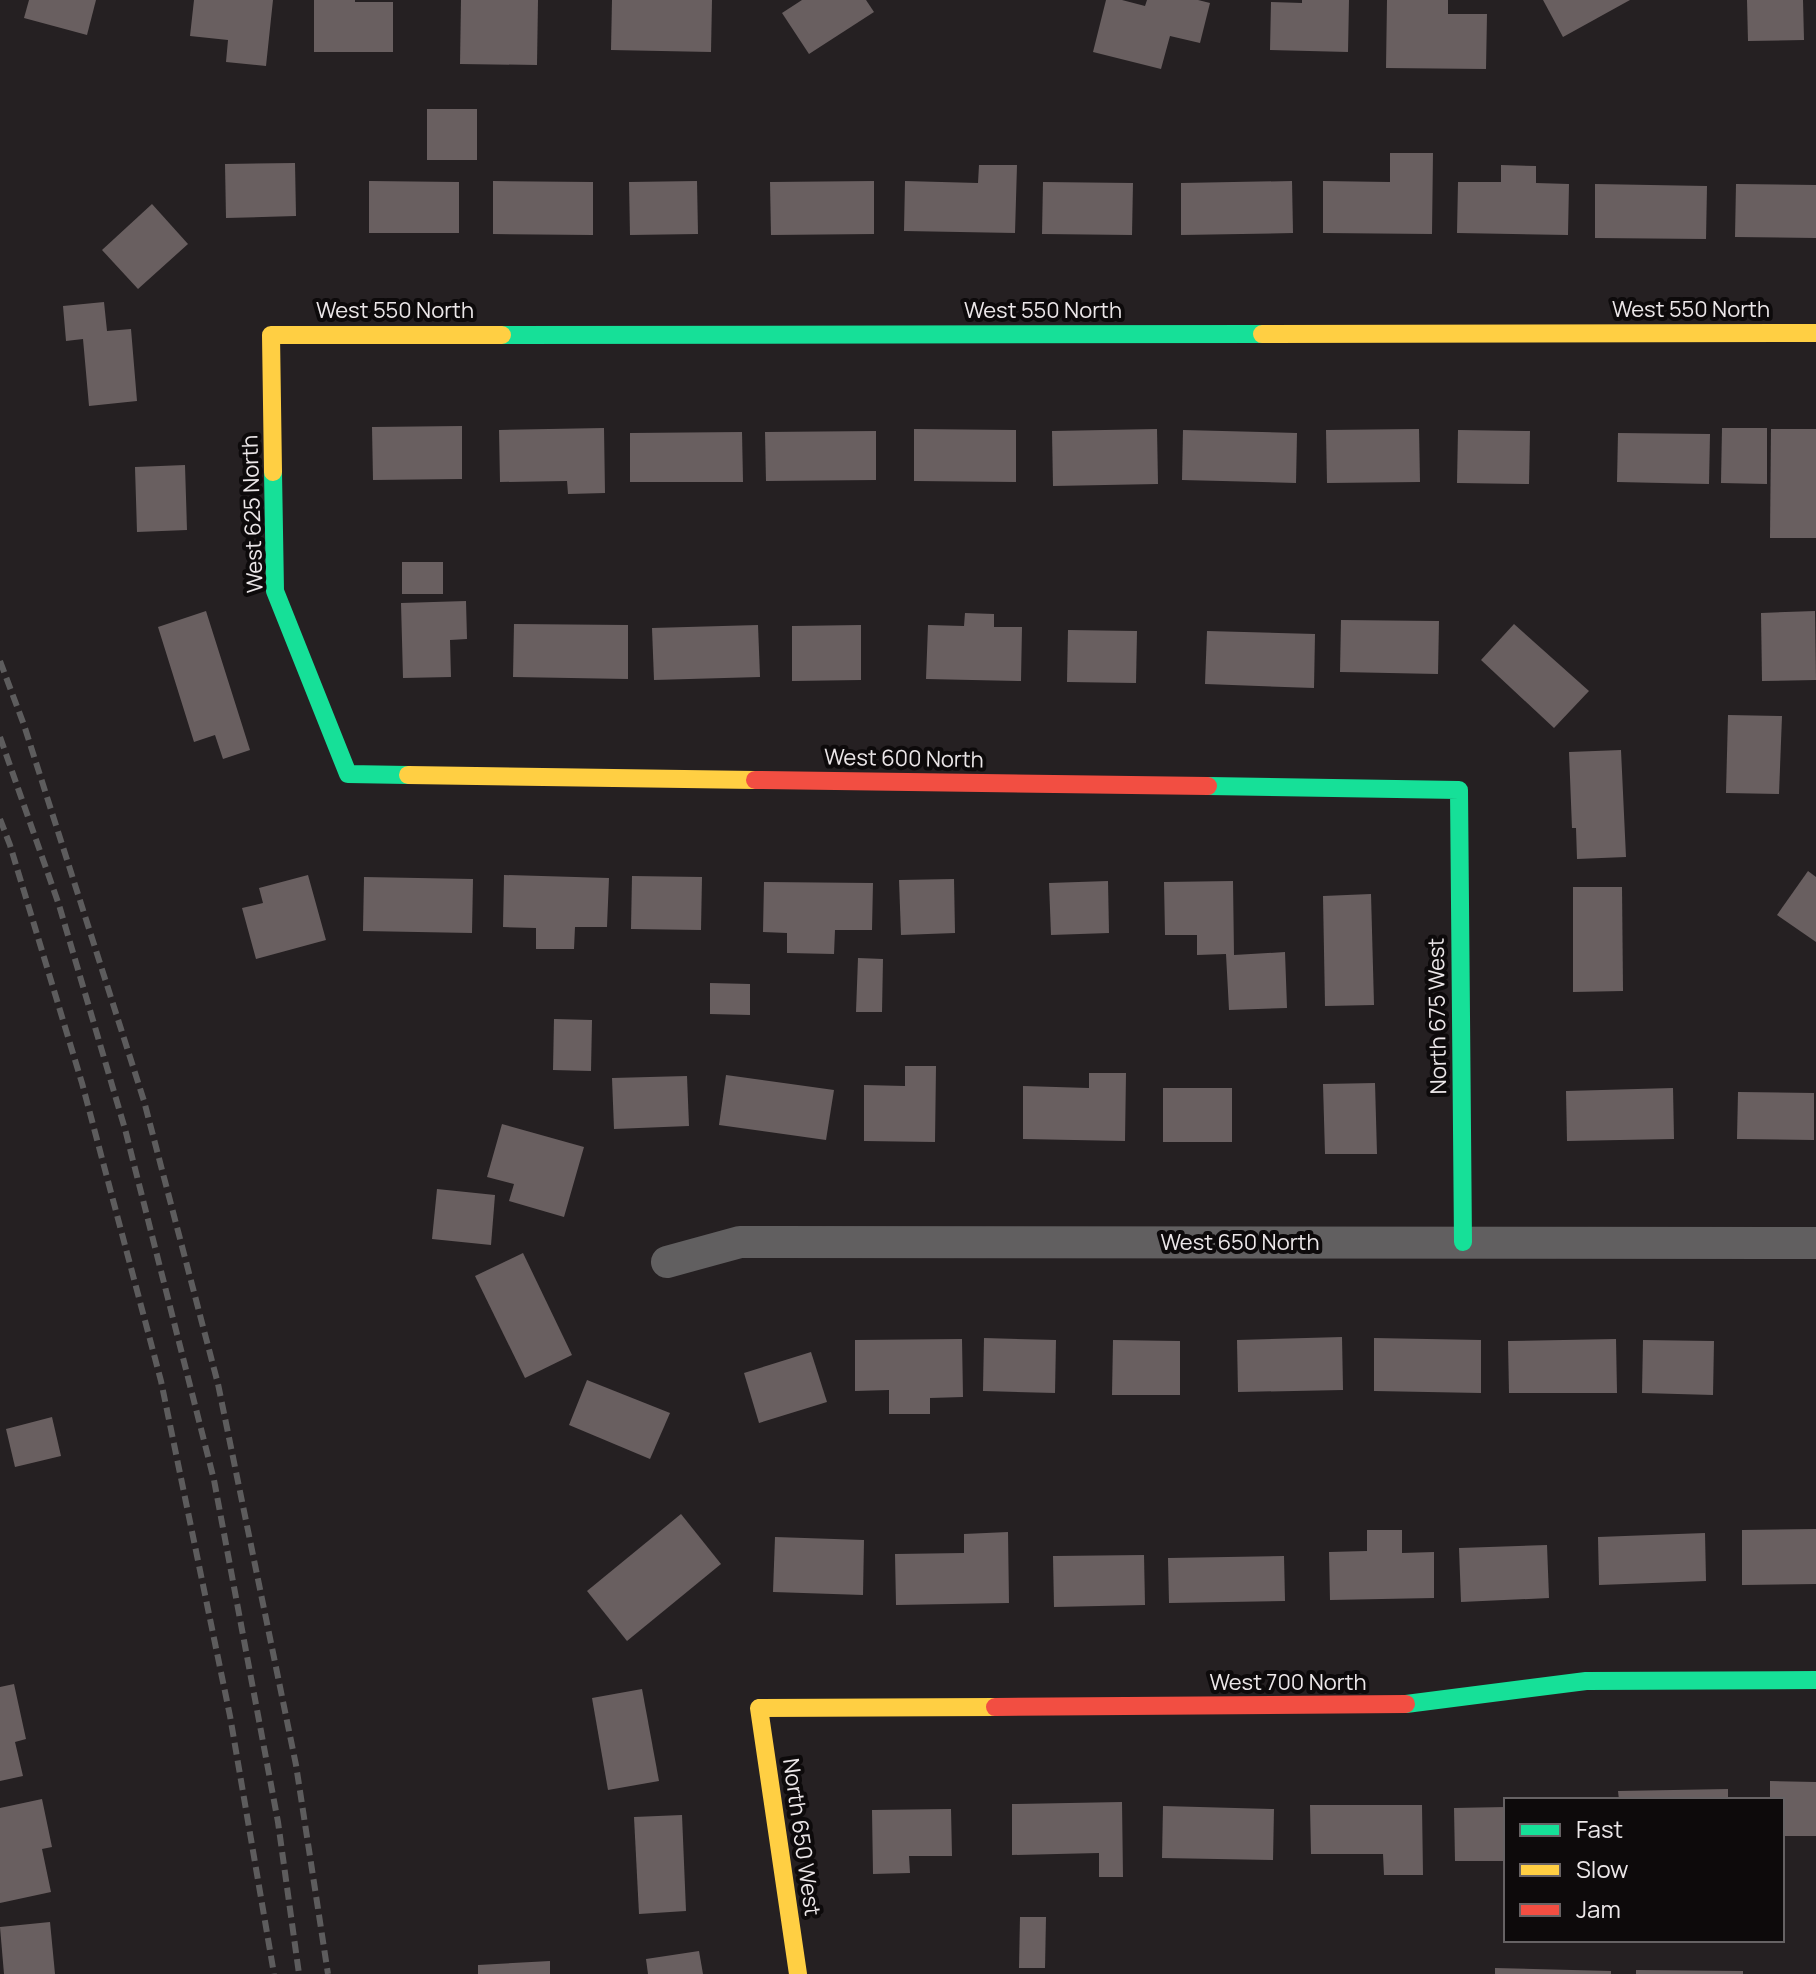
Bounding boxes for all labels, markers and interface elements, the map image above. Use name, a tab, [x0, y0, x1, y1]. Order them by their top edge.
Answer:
street label: West 550 North	[1612, 294, 1770, 324]
street label: West 550 North	[316, 295, 474, 325]
street label: West 550 North	[964, 295, 1122, 325]
street label: West 625 North	[234, 434, 270, 594]
street label: West 600 North	[824, 742, 984, 774]
street label: North 675 West	[1421, 937, 1453, 1095]
street label: West 650 North	[1161, 1227, 1319, 1257]
street label: West 700 North	[1209, 1667, 1367, 1697]
street label: North 650 West	[776, 1756, 828, 1918]
legend	[1504, 1798, 1784, 1942]
text: Fast	[1576, 1812, 1623, 1845]
text: Slow	[1576, 1852, 1629, 1885]
text: Jam	[1576, 1892, 1621, 1925]

